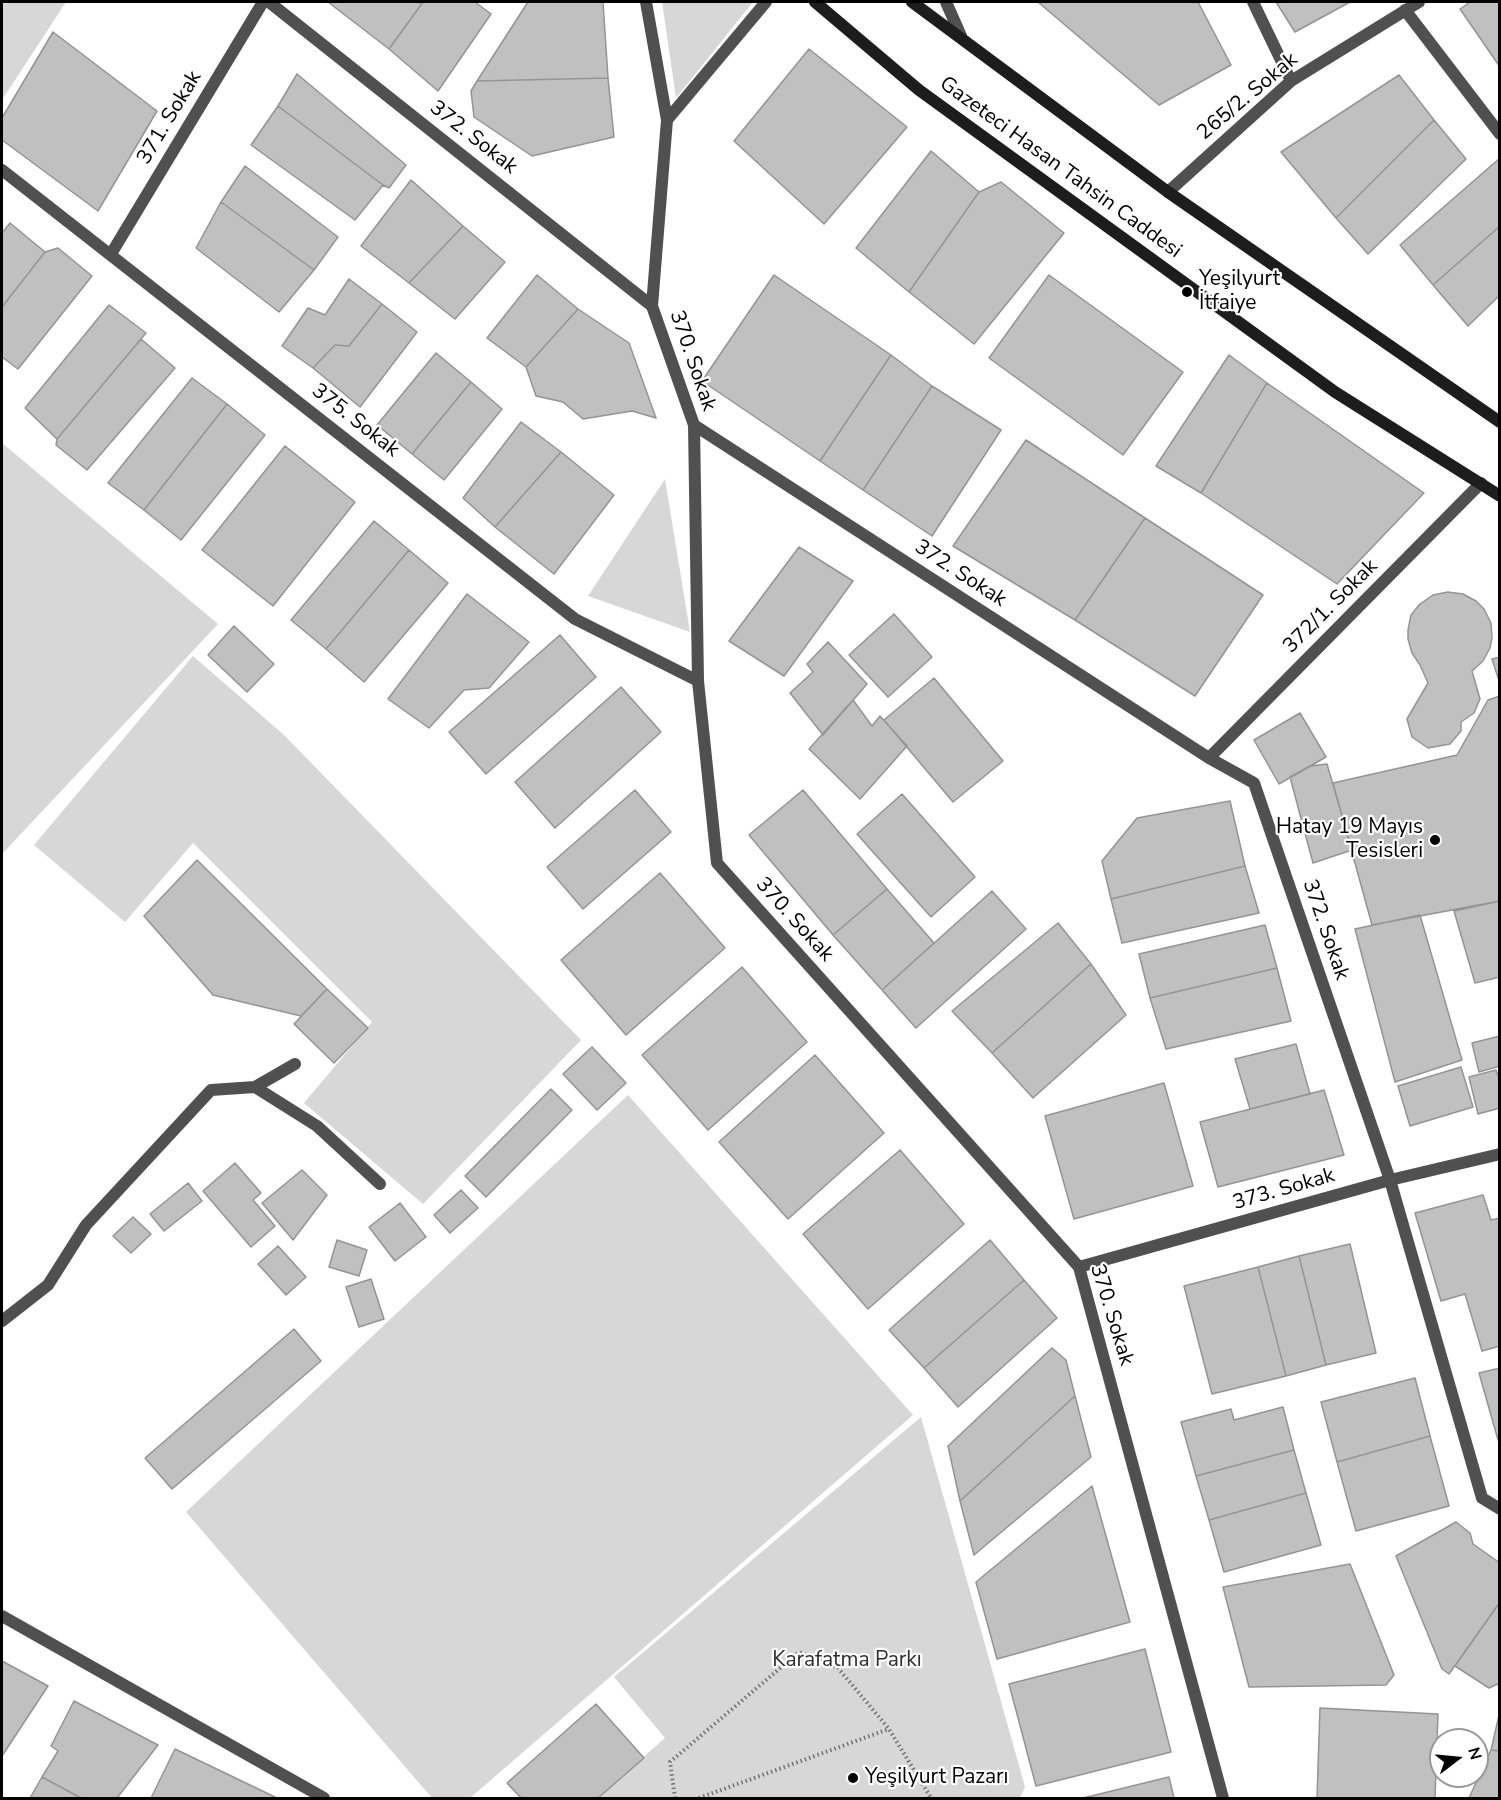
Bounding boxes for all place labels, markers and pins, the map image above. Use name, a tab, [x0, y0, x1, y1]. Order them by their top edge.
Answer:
place label: Yeşilyurt İtfaiye	[1199, 267, 1280, 317]
marker: Yeşilyurt İtfaiye	[1180, 285, 1194, 299]
place label: Hatay 19 Mayıs Tesisleri	[1276, 815, 1423, 865]
marker: Hatay 19 Mayıs Tesisleri	[1428, 833, 1442, 847]
place label: Yeşilyurt Pazarı	[865, 1765, 1008, 1791]
marker: Yeşilyurt Pazarı	[846, 1771, 860, 1785]

